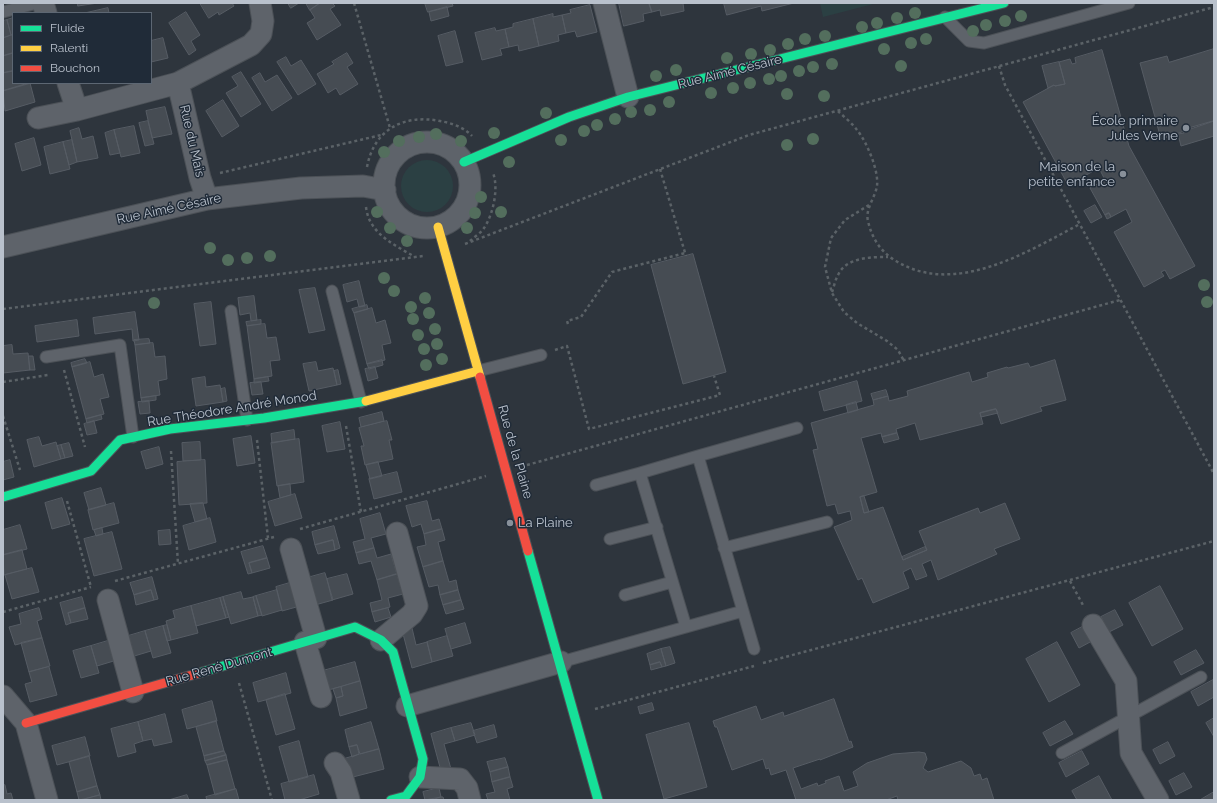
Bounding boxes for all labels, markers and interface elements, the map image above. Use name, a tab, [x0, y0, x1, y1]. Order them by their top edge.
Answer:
legend	[12, 12, 152, 84]
text: Fluide	[50, 21, 85, 35]
text: Ralenti	[50, 41, 88, 55]
street label: Rue Aimé Césaire	[677, 52, 783, 92]
text: Bouchon	[50, 61, 100, 75]
street label: Rue du Maïs	[176, 103, 208, 179]
place label: École primaire Jules Verne	[1092, 113, 1178, 144]
marker: École primaire Jules Verne	[1181, 123, 1191, 133]
place label: Maison de la petite enfance	[1028, 159, 1115, 190]
marker: Maison de la petite enfance	[1118, 169, 1128, 179]
street label: Rue Aimé Césaire	[115, 190, 223, 228]
street label: Rue Théodore André Monod	[146, 388, 318, 430]
street label: Rue de la Plaine	[494, 403, 536, 501]
place label: La Plaine	[518, 515, 573, 531]
marker: La Plaine	[505, 518, 515, 528]
street label: Rue René Dumont	[164, 644, 274, 690]

